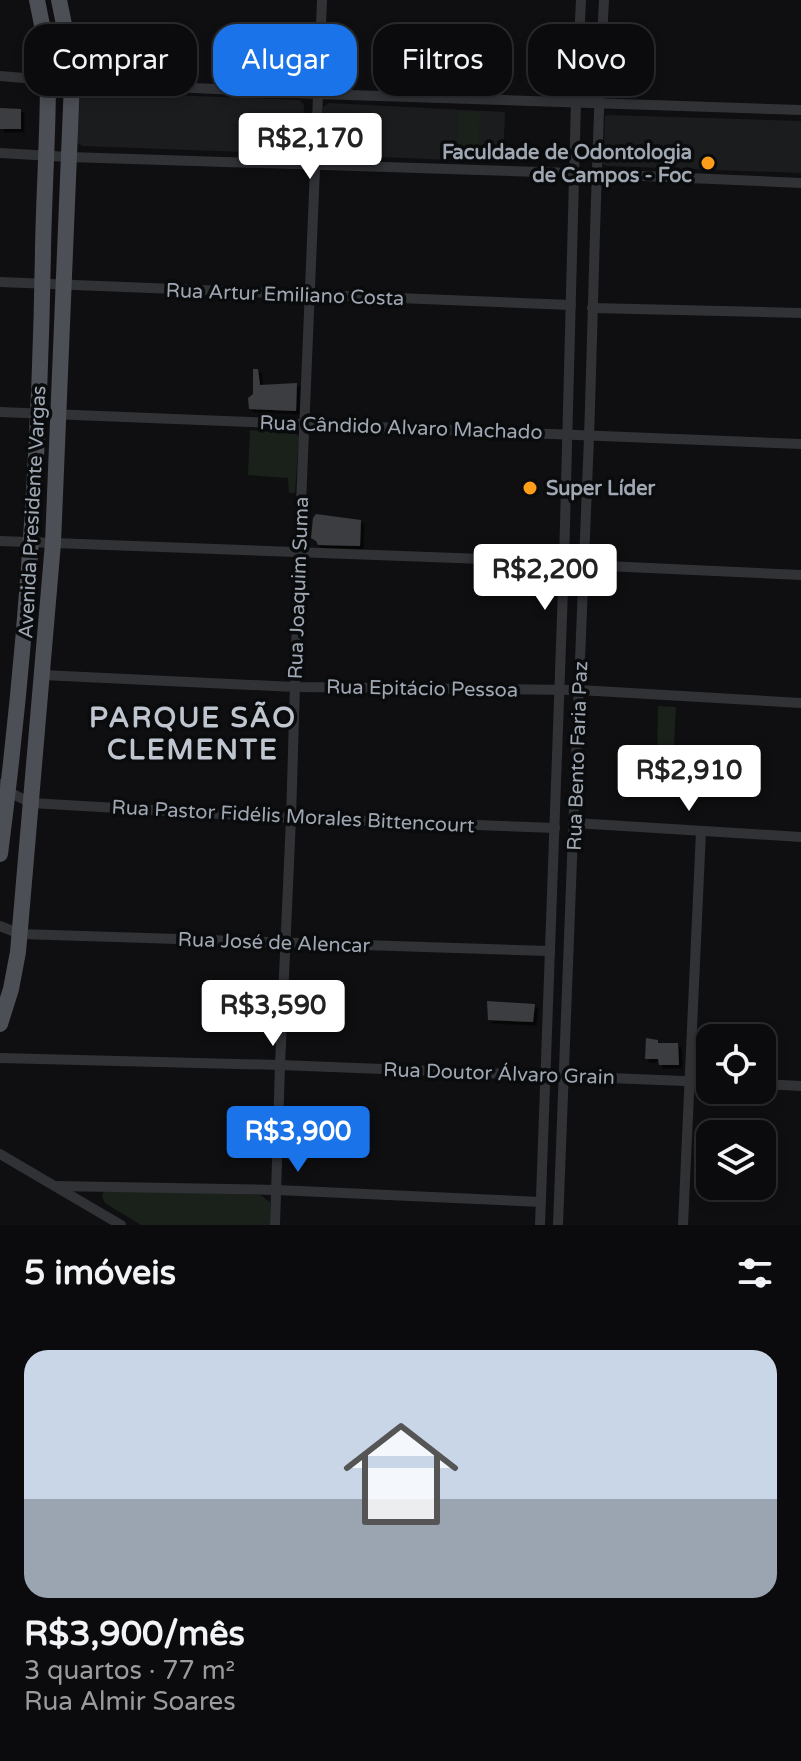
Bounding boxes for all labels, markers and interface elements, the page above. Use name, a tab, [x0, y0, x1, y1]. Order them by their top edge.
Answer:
chip: Comprar	[24, 24, 197, 96]
chip: Alugar	[213, 24, 357, 96]
chip: Filtros	[373, 24, 512, 96]
chip: Novo	[528, 24, 654, 96]
pin: R$2,170	[236, 113, 384, 181]
text: R$2,170	[257, 123, 363, 154]
place label: Faculdade de Odontologia de Campos - Foc	[442, 141, 692, 188]
marker: Faculdade de Odontologia de Campos - Foc	[699, 154, 717, 172]
street label: Rua Artur Emiliano Costa	[165, 279, 405, 311]
street label: Avenida Presidente Vargas	[14, 385, 52, 639]
street label: Rua Cândido Alvaro Machado	[259, 411, 543, 445]
place label: Super Líder	[546, 477, 656, 501]
marker: Super Líder	[521, 479, 539, 497]
street label: Rua Joaquim Suma	[284, 496, 314, 680]
pin: R$2,200	[471, 544, 619, 612]
text: R$2,200	[492, 554, 598, 585]
street label: Rua Bento Faria Paz	[563, 661, 593, 851]
street label: Rua Epitácio Pessoa	[326, 675, 518, 703]
district label: PARQUE SÃO CLEMENTE	[89, 701, 297, 767]
pin: R$2,910	[615, 745, 763, 813]
text: R$2,910	[636, 755, 742, 786]
street label: Rua Pastor Fidélis Morales Bittencourt	[111, 796, 475, 839]
street label: Rua José de Alencar	[177, 928, 371, 958]
pin: R$3,590	[199, 980, 347, 1048]
text: R$3,590	[220, 990, 326, 1021]
map controls	[696, 1024, 776, 1200]
button: locate	[696, 1024, 776, 1104]
street label: Rua Doutor Álvaro Grain	[383, 1057, 615, 1090]
pin: R$3,900	[224, 1106, 372, 1174]
text: R$3,900	[245, 1116, 351, 1147]
button: layers	[696, 1120, 776, 1200]
icon: filters	[733, 1251, 777, 1295]
text: 5 imóveis	[24, 1253, 176, 1294]
icon: home	[329, 1402, 473, 1546]
text: R$3,900/mês	[24, 1614, 245, 1655]
text: 3 quartos · 77 m²	[24, 1655, 235, 1686]
text: Rua Almir Soares	[24, 1686, 236, 1717]

